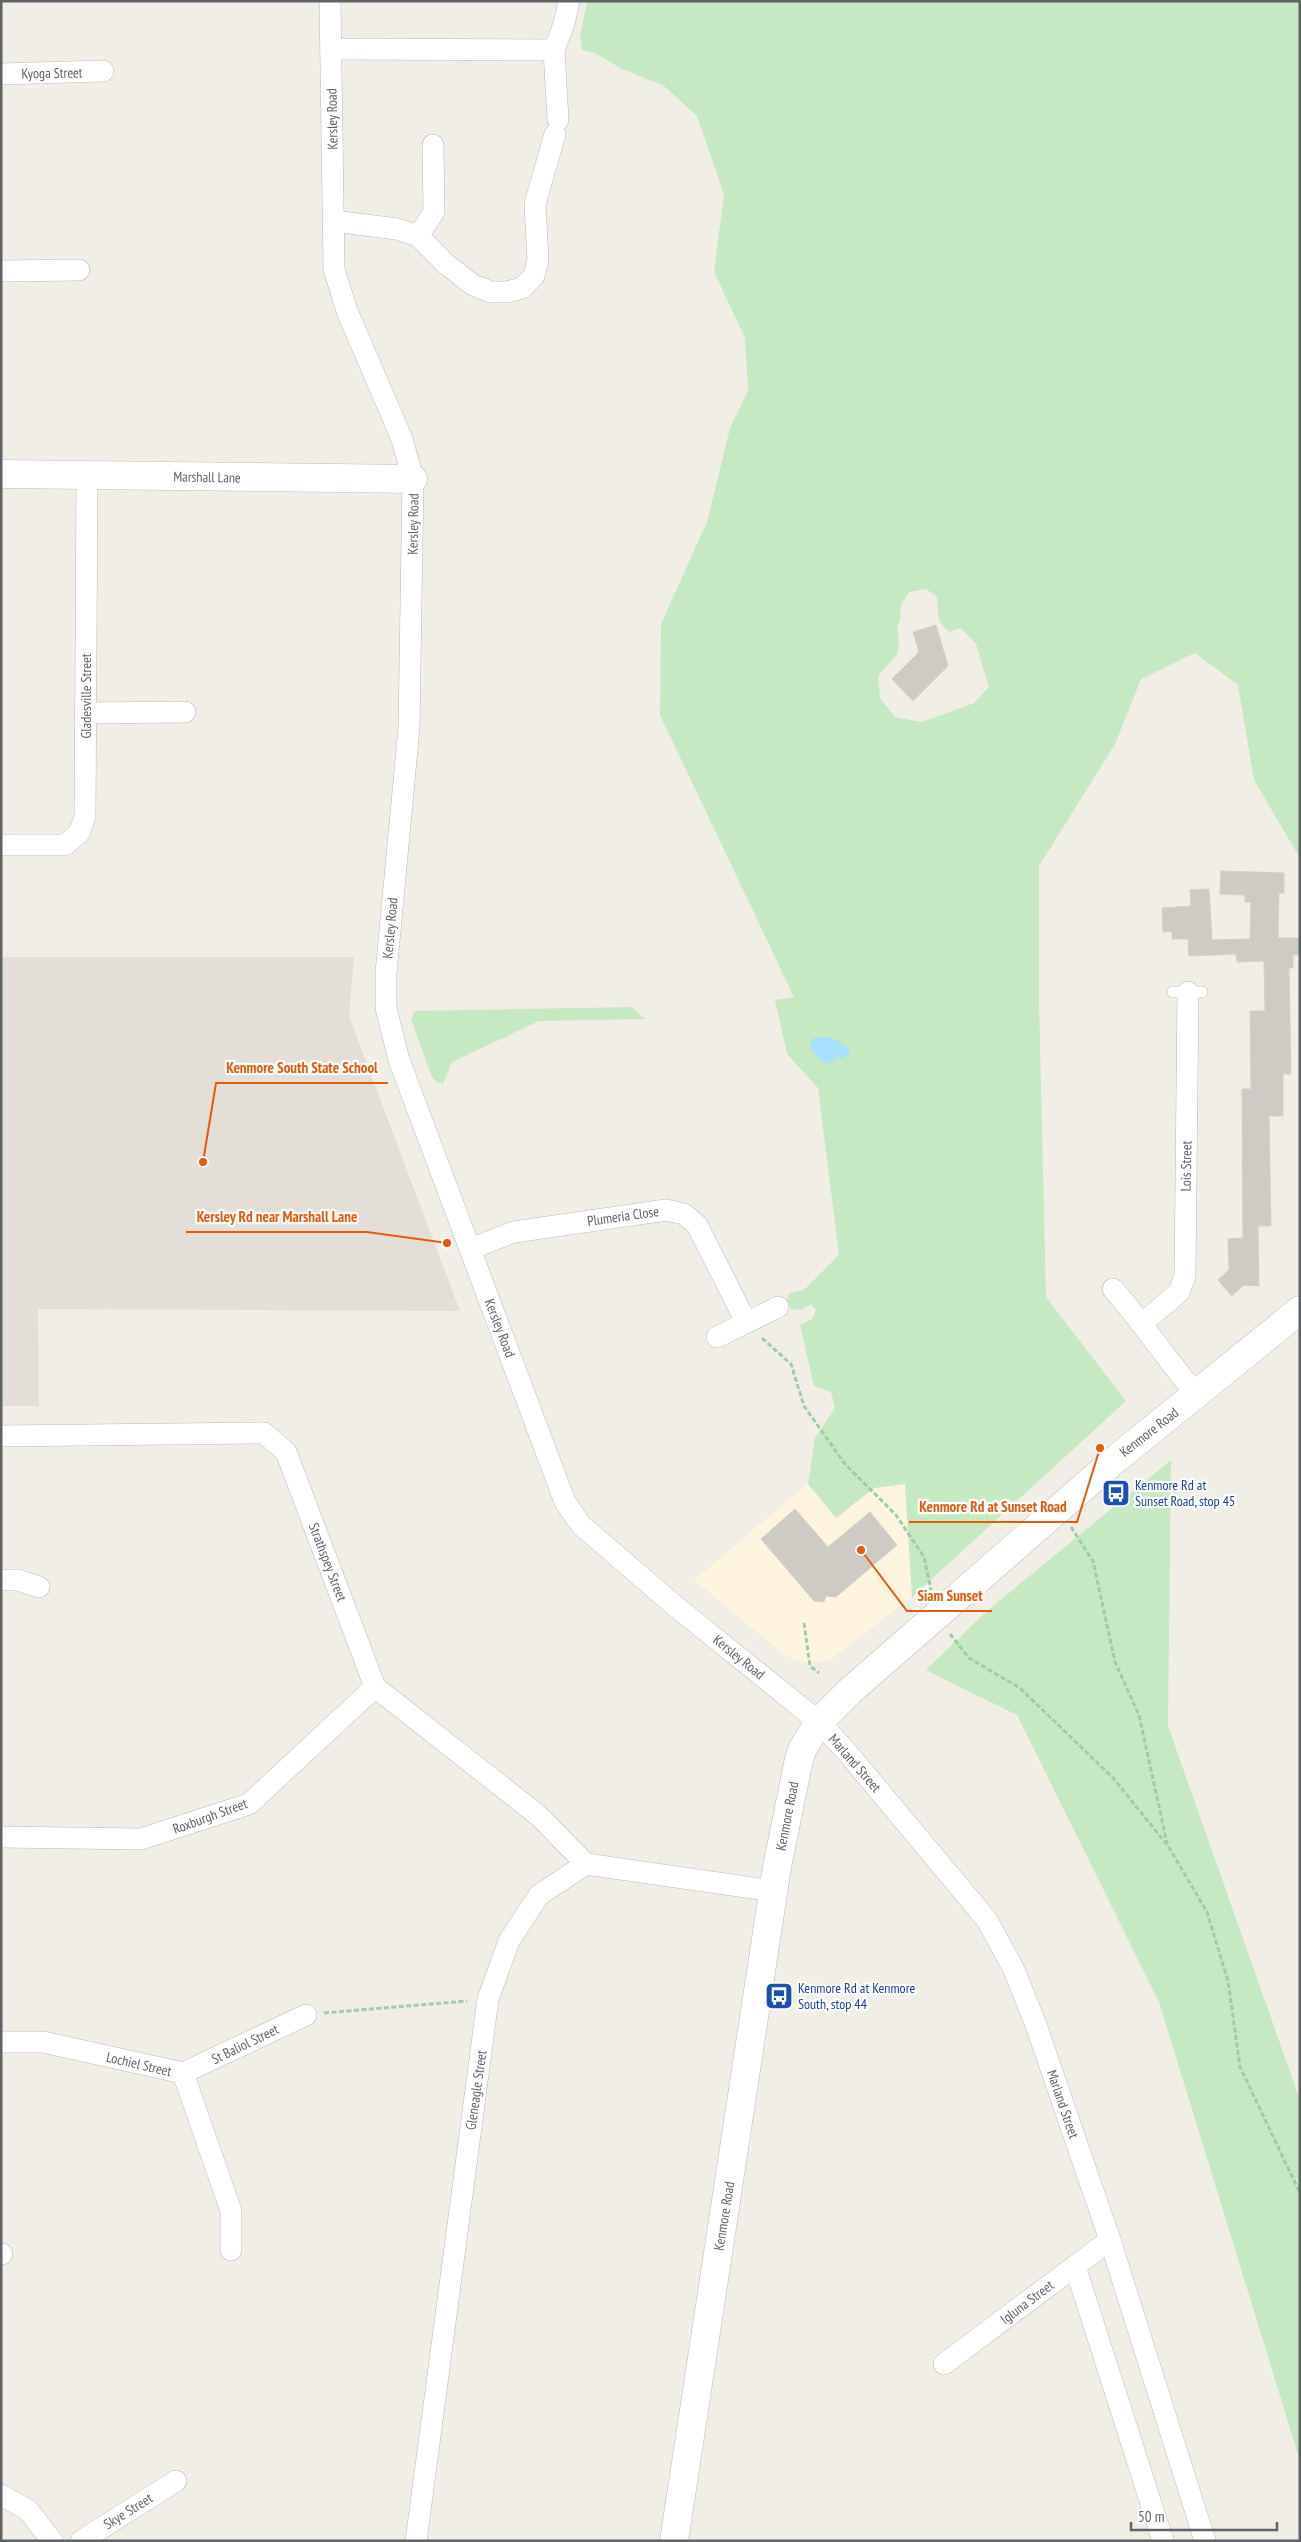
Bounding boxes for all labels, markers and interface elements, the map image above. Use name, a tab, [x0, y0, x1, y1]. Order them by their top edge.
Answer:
street label: Kyoga Street	[21, 63, 83, 83]
street label: Kersley Road	[322, 88, 342, 150]
street label: Marshall Lane	[173, 467, 241, 487]
street label: Kersley Road	[403, 493, 423, 555]
street label: Gladesville Street	[77, 653, 95, 739]
street label: Kersley Road	[378, 897, 402, 959]
callout: Kenmore South State School	[216, 1053, 388, 1083]
text: Kenmore South State School	[226, 1058, 378, 1077]
street label: Lois Street	[1177, 1140, 1195, 1192]
callout: Kersley Rd near Marshall Lane	[186, 1202, 367, 1232]
street label: Plumeria Close	[586, 1202, 660, 1230]
text: Kersley Rd near Marshall Lane	[197, 1207, 357, 1226]
street label: Kersley Road	[481, 1296, 519, 1360]
street label: Kenmore Road	[1116, 1403, 1182, 1461]
place label: Kenmore Rd at Sunset Road, stop 45	[1135, 1476, 1235, 1510]
bus stop icon: Kenmore Rd at Sunset Road, stop 45	[1101, 1478, 1131, 1508]
callout: Kenmore Rd at Sunset Road	[909, 1492, 1077, 1522]
text: Kenmore Rd at Sunset Road	[919, 1497, 1067, 1516]
street label: Strathspey Street	[305, 1520, 351, 1604]
callout: Siam Sunset	[907, 1581, 992, 1611]
text: Siam Sunset	[917, 1586, 983, 1605]
street label: Kersley Road	[710, 1631, 768, 1683]
street label: Marland Street	[825, 1730, 885, 1796]
street label: Kenmore Road	[771, 1780, 803, 1852]
street label: Roxburgh Street	[170, 1794, 250, 1838]
place label: Kenmore Rd at Kenmore South, stop 44	[798, 1979, 915, 2013]
bus stop icon: Kenmore Rd at Kenmore South, stop 44	[764, 1981, 794, 2011]
street label: St Baliol Street	[208, 2020, 282, 2068]
street label: Lochiel Street	[105, 2048, 174, 2080]
street label: Gleneagle Street	[461, 2049, 491, 2131]
street label: Marland Street	[1043, 2067, 1083, 2141]
street label: Kenmore Road	[710, 2180, 738, 2252]
street label: Igluna Street	[997, 2276, 1057, 2328]
street label: Skye Street	[100, 2489, 156, 2533]
scale bar	[1131, 2500, 1277, 2532]
text: 50 m	[1138, 2507, 1164, 2526]

